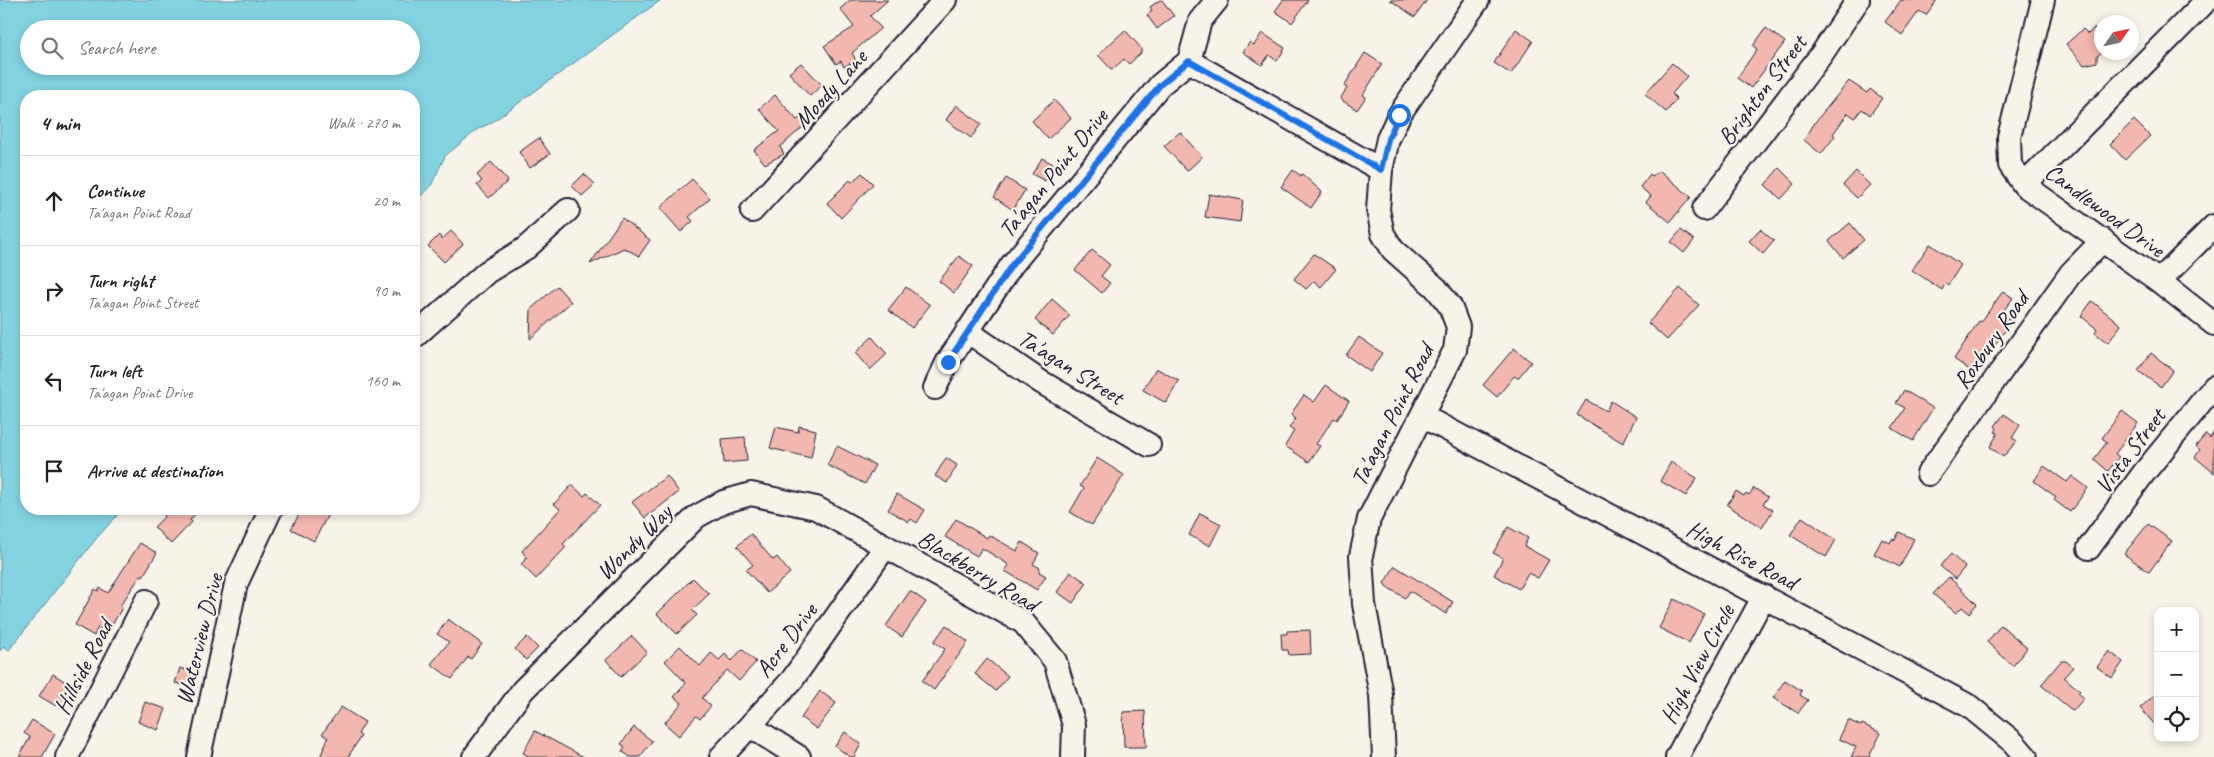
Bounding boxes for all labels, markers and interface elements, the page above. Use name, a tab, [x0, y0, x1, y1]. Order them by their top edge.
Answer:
north arrow	[2094, 15, 2139, 60]
search box	[20, 20, 420, 75]
street label: Brighton Street	[1711, 27, 1814, 151]
icon: search	[38, 34, 66, 62]
text: Search here	[78, 36, 155, 60]
street label: Moody Lane	[787, 42, 875, 135]
street label: Ta'agan Point Drive	[992, 100, 1116, 244]
route start	[1388, 104, 1411, 127]
text: 4 min	[40, 110, 80, 136]
text: Walk · 270 m	[328, 113, 400, 133]
street label: Candlewood Drive	[2039, 156, 2173, 265]
text: Continue	[87, 179, 144, 203]
icon: ahead	[40, 187, 68, 215]
text: 20 m	[373, 191, 400, 211]
text: Ta'agan Point Road	[87, 203, 190, 223]
text: Turn right	[87, 269, 154, 293]
icon: right	[40, 277, 68, 305]
text: 90 m	[373, 281, 400, 301]
street label: Roxbury Road	[1946, 282, 2038, 395]
text: Ta'agan Point Street	[87, 293, 198, 313]
street label: Ta'agan Street	[1013, 323, 1131, 412]
street label: Ta'agan Point Road	[1343, 336, 1442, 491]
route end	[937, 351, 960, 374]
text: Turn left	[87, 359, 142, 383]
icon: left	[40, 367, 68, 395]
text: 160 m	[366, 371, 400, 391]
text: Ta'agan Point Drive	[87, 383, 192, 403]
street label: Vista Street	[2088, 401, 2173, 500]
icon: arrive	[40, 457, 68, 485]
text: Arrive at destination	[87, 459, 223, 483]
street label: Wondy Way	[590, 497, 679, 586]
street label: High Rise Road	[1682, 513, 1806, 598]
street label: Blackberry Road	[912, 523, 1047, 620]
street label: Waterview Drive	[168, 569, 230, 707]
street label: Acre Drive	[748, 595, 825, 683]
street label: High View Circle	[1653, 597, 1742, 729]
map controls	[2154, 607, 2199, 742]
button: +	[2154, 607, 2199, 652]
street label: Hillside Road	[46, 611, 121, 719]
button: −	[2154, 652, 2199, 697]
button: locate	[2154, 697, 2199, 742]

